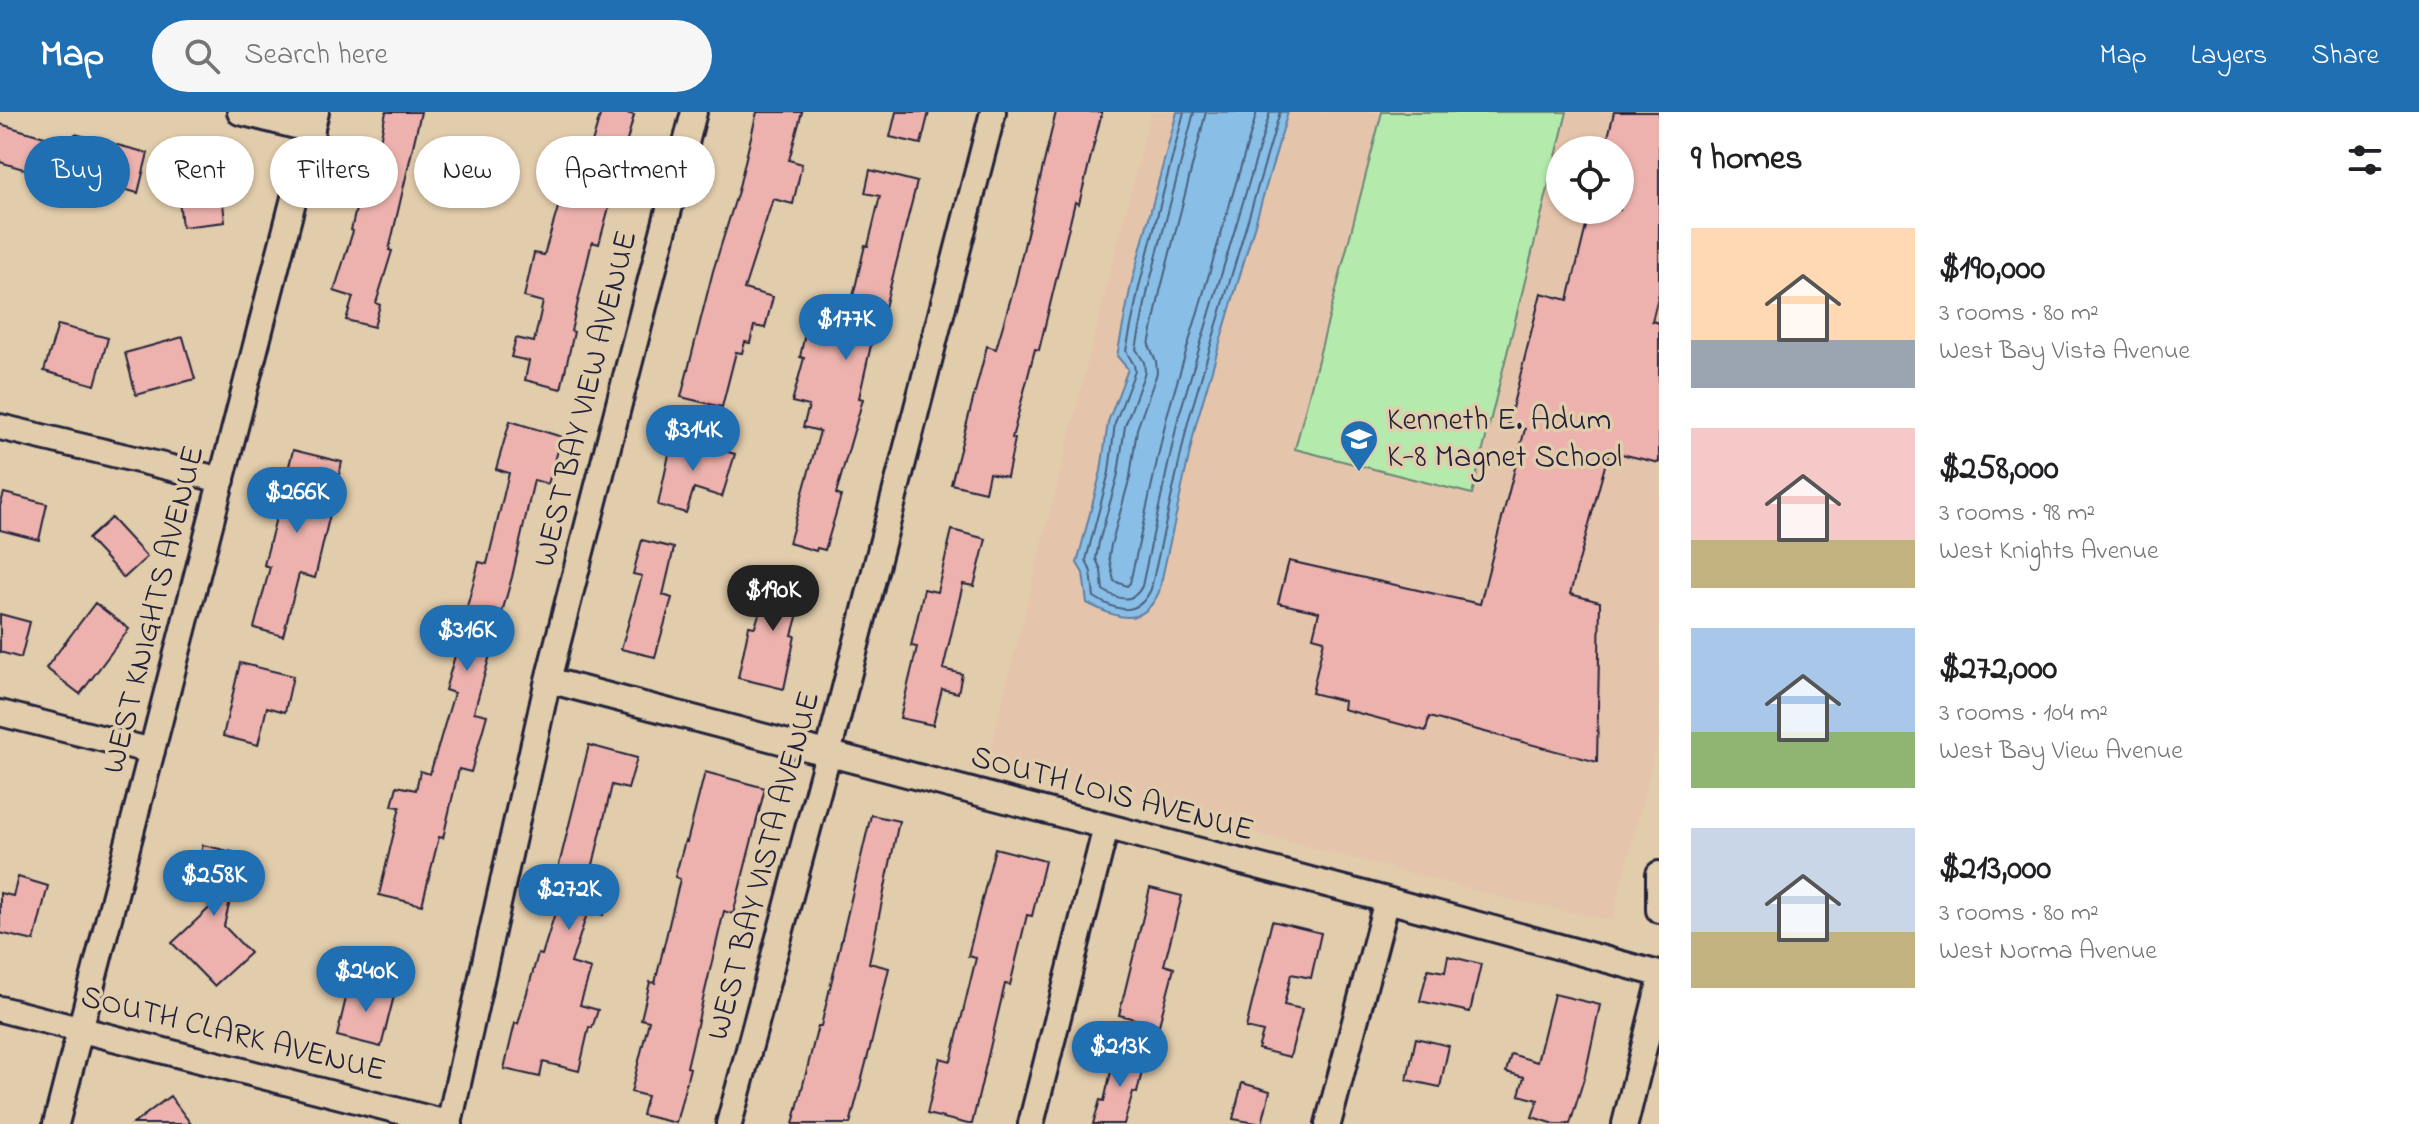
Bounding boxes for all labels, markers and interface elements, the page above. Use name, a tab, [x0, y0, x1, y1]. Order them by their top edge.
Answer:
search box	[152, 20, 712, 92]
text: Map	[40, 28, 104, 84]
icon: search	[180, 34, 224, 78]
text: Search here	[244, 34, 388, 78]
text: Map	[2099, 36, 2147, 77]
text: Layers	[2191, 36, 2267, 77]
text: Share	[2311, 36, 2379, 77]
text: 9 homes	[1691, 135, 1803, 185]
chip: Buy	[24, 136, 130, 208]
chip: Rent	[146, 136, 254, 208]
chip: Filters	[270, 136, 398, 208]
chip: New	[414, 136, 520, 208]
chip: Apartment	[536, 136, 715, 208]
map controls	[1546, 136, 1634, 224]
button: locate	[1546, 136, 1634, 224]
icon: filters	[2343, 138, 2387, 182]
street label: WEST BAY VIEW AVENUE	[522, 226, 652, 572]
text: $190,000	[1939, 245, 2045, 295]
icon: home	[1755, 260, 1851, 356]
pin: $177K	[790, 294, 902, 362]
text: 3 rooms · 80 m²	[1939, 295, 2099, 333]
text: $177K	[817, 301, 875, 339]
text: West Bay Vista Avenue	[1939, 333, 2190, 371]
place label: Kenneth E. Adum K-8 Magnet School	[1387, 398, 1622, 482]
pin: $314K	[637, 405, 749, 473]
text: $314K	[664, 412, 722, 450]
school or university icon: Kenneth E. Adum K-8 Magnet School	[1338, 418, 1380, 473]
street label: WEST KNIGHTS AVENUE	[91, 441, 219, 779]
text: $258,000	[1939, 445, 2059, 495]
icon: home	[1755, 460, 1851, 556]
pin: $266K	[241, 467, 353, 535]
text: $266K	[265, 474, 329, 512]
text: 3 rooms · 98 m²	[1939, 495, 2095, 533]
text: West Knights Avenue	[1939, 533, 2159, 571]
pin: $190K	[717, 565, 829, 633]
text: $190K	[745, 572, 801, 610]
pin: $316K	[411, 605, 523, 673]
text: $316K	[438, 612, 496, 650]
text: $272,000	[1939, 645, 2057, 695]
icon: home	[1755, 660, 1851, 756]
street label: WEST BAY VISTA AVENUE	[696, 686, 834, 1046]
text: 3 rooms · 104 m²	[1939, 695, 2108, 733]
text: West Bay View Avenue	[1939, 733, 2183, 771]
street label: SOUTH LOIS AVENUE	[965, 735, 1259, 855]
text: $213,000	[1939, 845, 2051, 895]
pin: $258K	[158, 850, 270, 918]
text: $258K	[181, 857, 247, 895]
icon: home	[1755, 860, 1851, 956]
pin: $272K	[513, 864, 625, 932]
text: $272K	[537, 871, 601, 909]
text: 3 rooms · 80 m²	[1939, 895, 2099, 933]
text: West Norma Avenue	[1939, 933, 2157, 971]
pin: $240K	[310, 946, 422, 1014]
text: $240K	[334, 953, 398, 991]
street label: SOUTH CLARK AVENUE	[76, 974, 390, 1096]
pin: $213K	[1064, 1021, 1176, 1089]
text: $213K	[1090, 1028, 1150, 1066]

